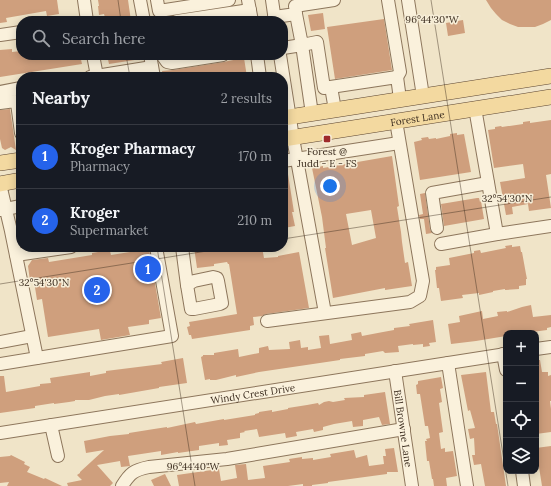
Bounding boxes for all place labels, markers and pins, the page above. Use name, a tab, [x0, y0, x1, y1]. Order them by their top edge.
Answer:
marker: Forest @ Judd - E - FS	[322, 134, 332, 144]
place label: Forest @ Judd - E - FS	[296, 145, 357, 170]
pin: 1	[135, 254, 161, 284]
pin: 2	[84, 275, 110, 305]

